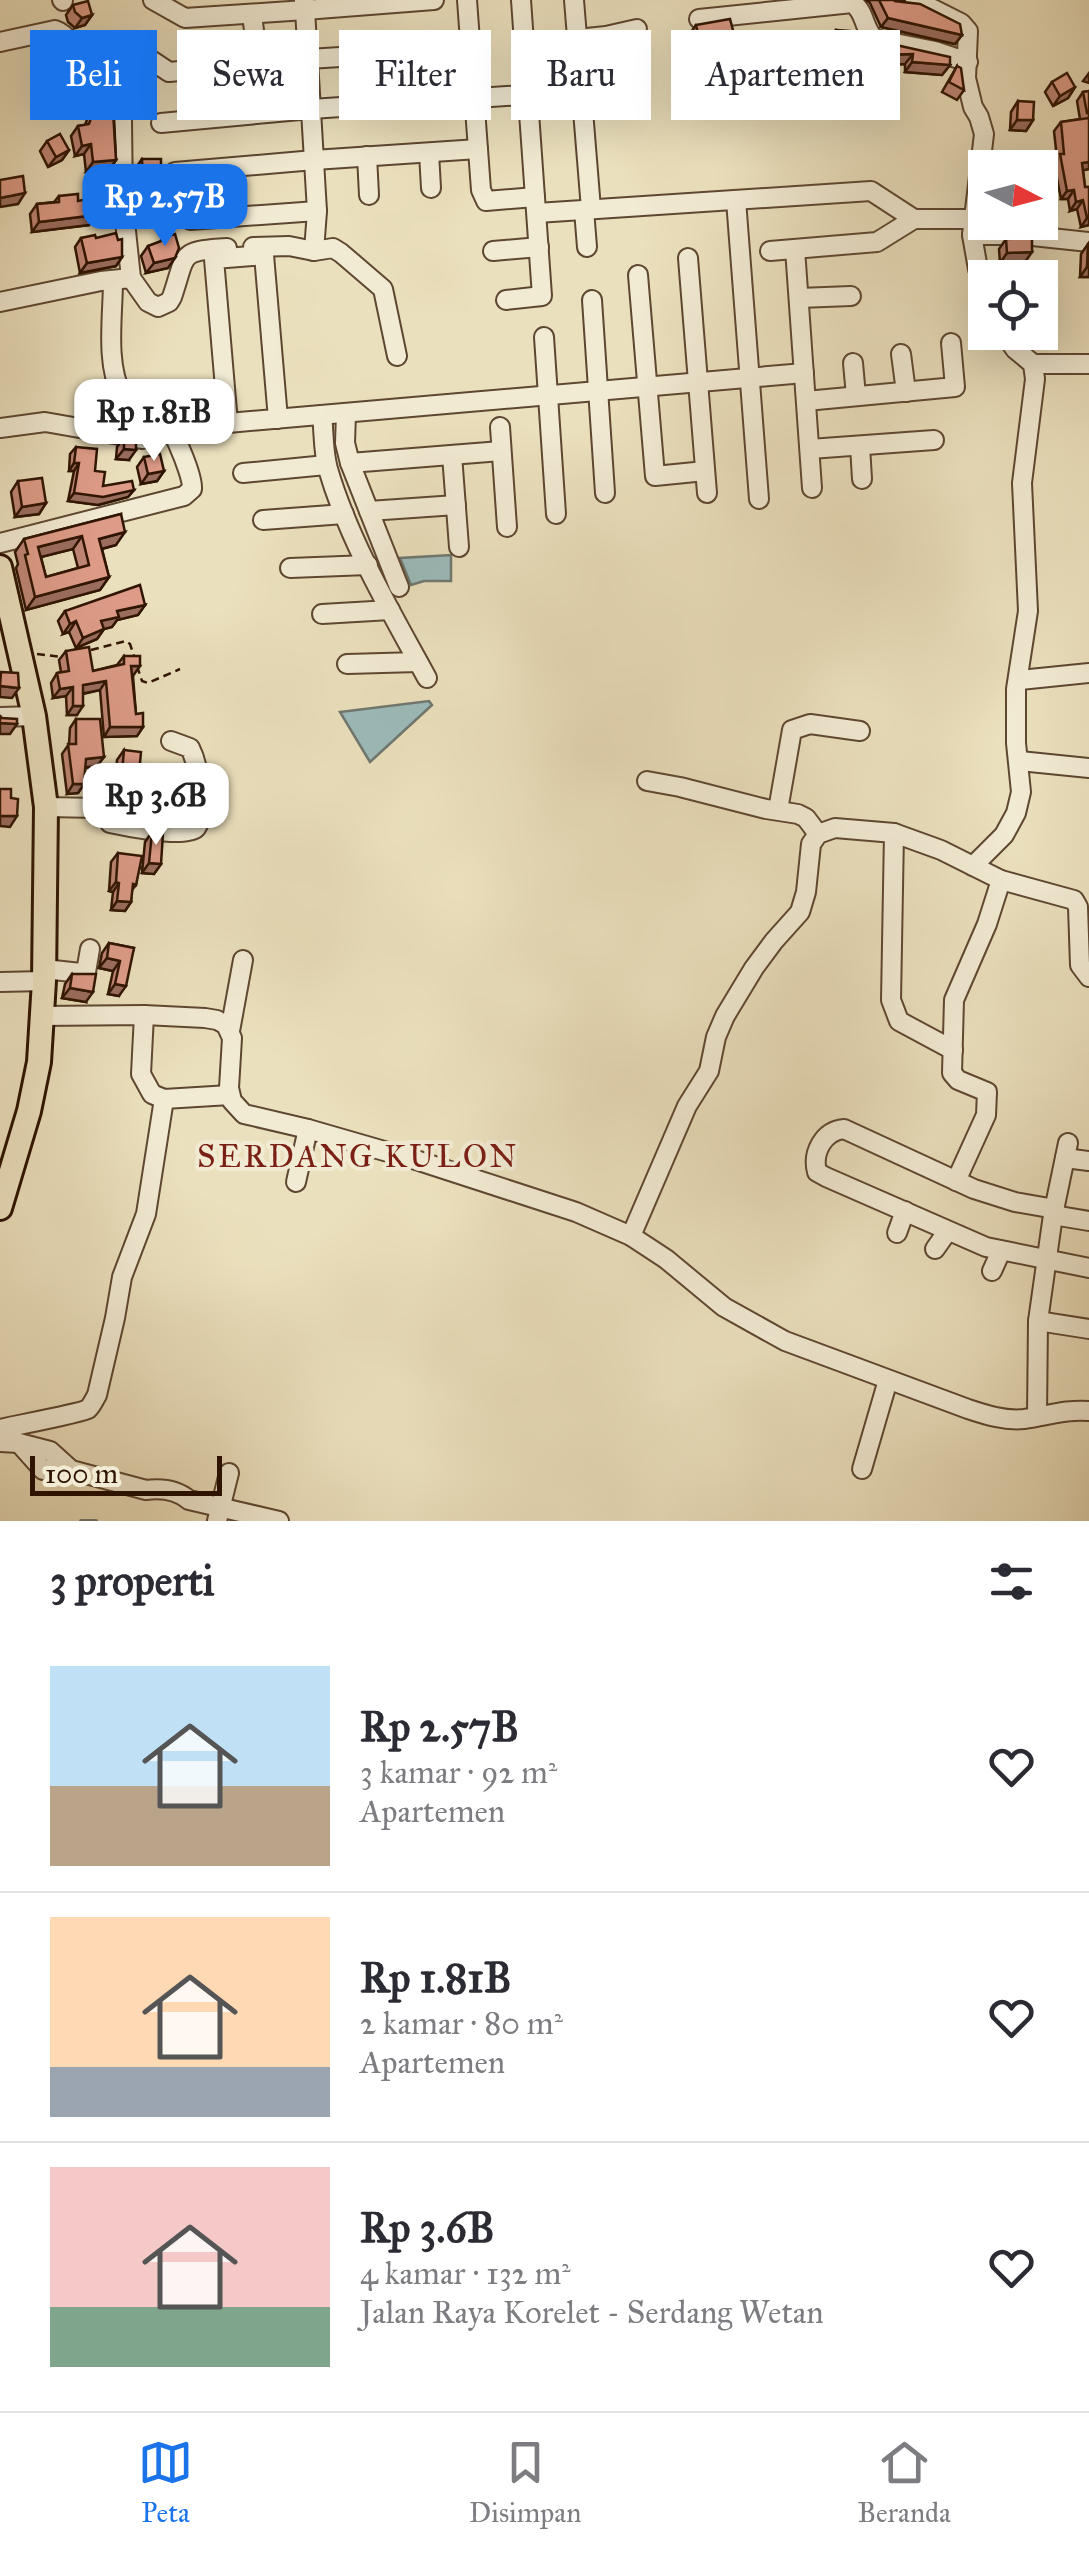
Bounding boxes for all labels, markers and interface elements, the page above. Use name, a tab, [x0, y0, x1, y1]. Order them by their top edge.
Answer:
chip: Beli	[30, 30, 157, 120]
chip: Sewa	[177, 30, 319, 120]
chip: Filter	[339, 30, 491, 120]
chip: Baru	[511, 30, 651, 120]
chip: Apartemen	[671, 30, 900, 120]
north arrow	[968, 150, 1058, 240]
map controls	[968, 150, 1058, 350]
pin: Rp 2.57B	[62, 164, 268, 249]
text: Rp 2.57B	[104, 177, 226, 216]
button: locate	[968, 260, 1058, 350]
pin: Rp 1.81B	[51, 379, 257, 464]
text: Rp 1.81B	[96, 392, 212, 431]
pin: Rp 3.6B	[64, 763, 248, 848]
text: Rp 3.6B	[105, 776, 207, 815]
district label: SERDANG KULON	[197, 1137, 519, 1176]
scale bar	[30, 1451, 222, 1496]
text: 100 m	[45, 1456, 118, 1491]
icon: filters	[984, 1554, 1039, 1609]
text: 3 properti	[50, 1555, 214, 1607]
text: Rp 2.57B	[360, 1701, 519, 1753]
icon: home	[130, 1706, 250, 1826]
icon: heart	[984, 1739, 1039, 1794]
text: 3 kamar · 92 m²	[360, 1753, 557, 1792]
text: Apartemen	[360, 1792, 505, 1831]
text: Rp 1.81B	[360, 1952, 512, 2004]
icon: home	[130, 1957, 250, 2077]
icon: heart	[984, 1990, 1039, 2045]
text: 2 kamar · 80 m²	[360, 2004, 563, 2043]
text: Apartemen	[360, 2043, 505, 2082]
text: Rp 3.6B	[360, 2202, 494, 2254]
icon: home	[130, 2207, 250, 2327]
icon: heart	[984, 2240, 1039, 2295]
text: 4 kamar · 132 m²	[360, 2254, 571, 2293]
text: Jalan Raya Korelet - Serdang Wetan	[360, 2293, 824, 2332]
tab: Peta	[138, 2435, 193, 2530]
tab: Disimpan	[469, 2435, 581, 2530]
tab: Beranda	[857, 2435, 951, 2530]

